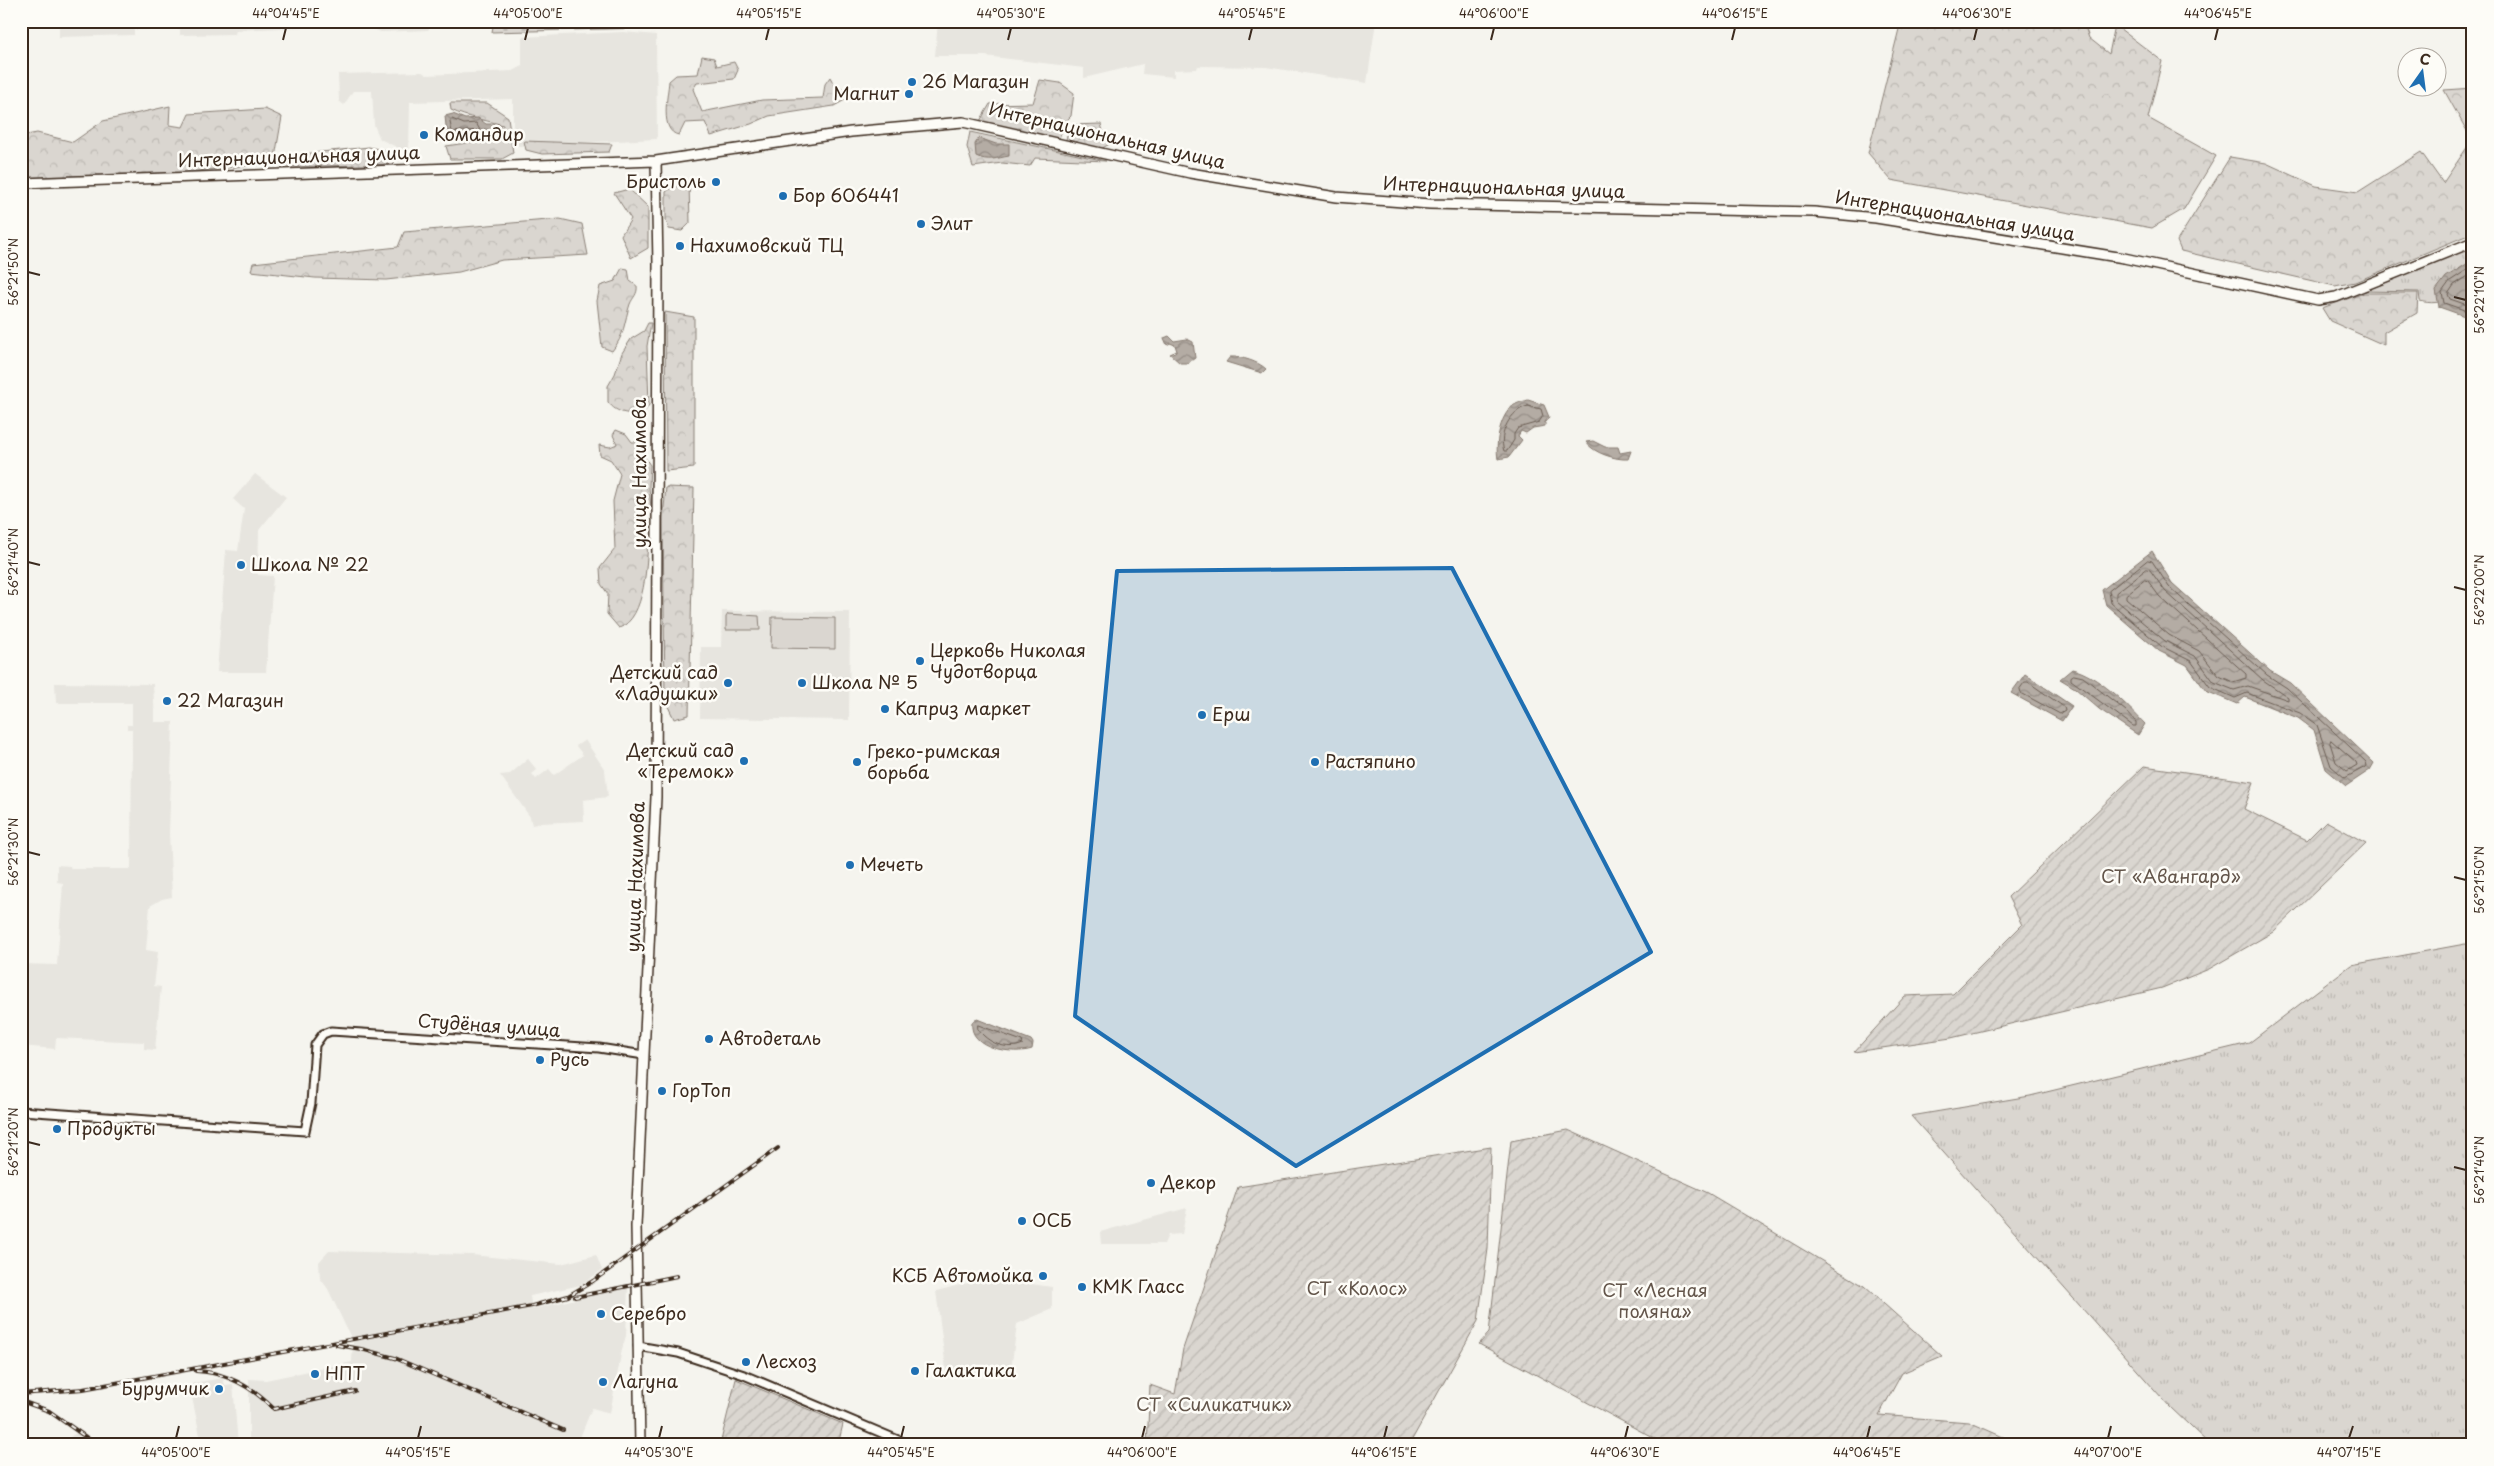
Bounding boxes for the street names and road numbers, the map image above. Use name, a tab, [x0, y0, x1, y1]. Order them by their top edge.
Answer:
street label: Интернациональная улица	[986, 94, 1229, 175]
street label: Интернациональная улица	[177, 138, 421, 173]
street label: Интернациональная улица	[1383, 169, 1626, 204]
street label: Интернациональная улица	[1834, 182, 2078, 247]
street label: улица Нахимова	[625, 397, 652, 548]
street label: улица Нахимова	[618, 800, 651, 953]
street label: Студёная улица	[417, 1006, 562, 1043]

